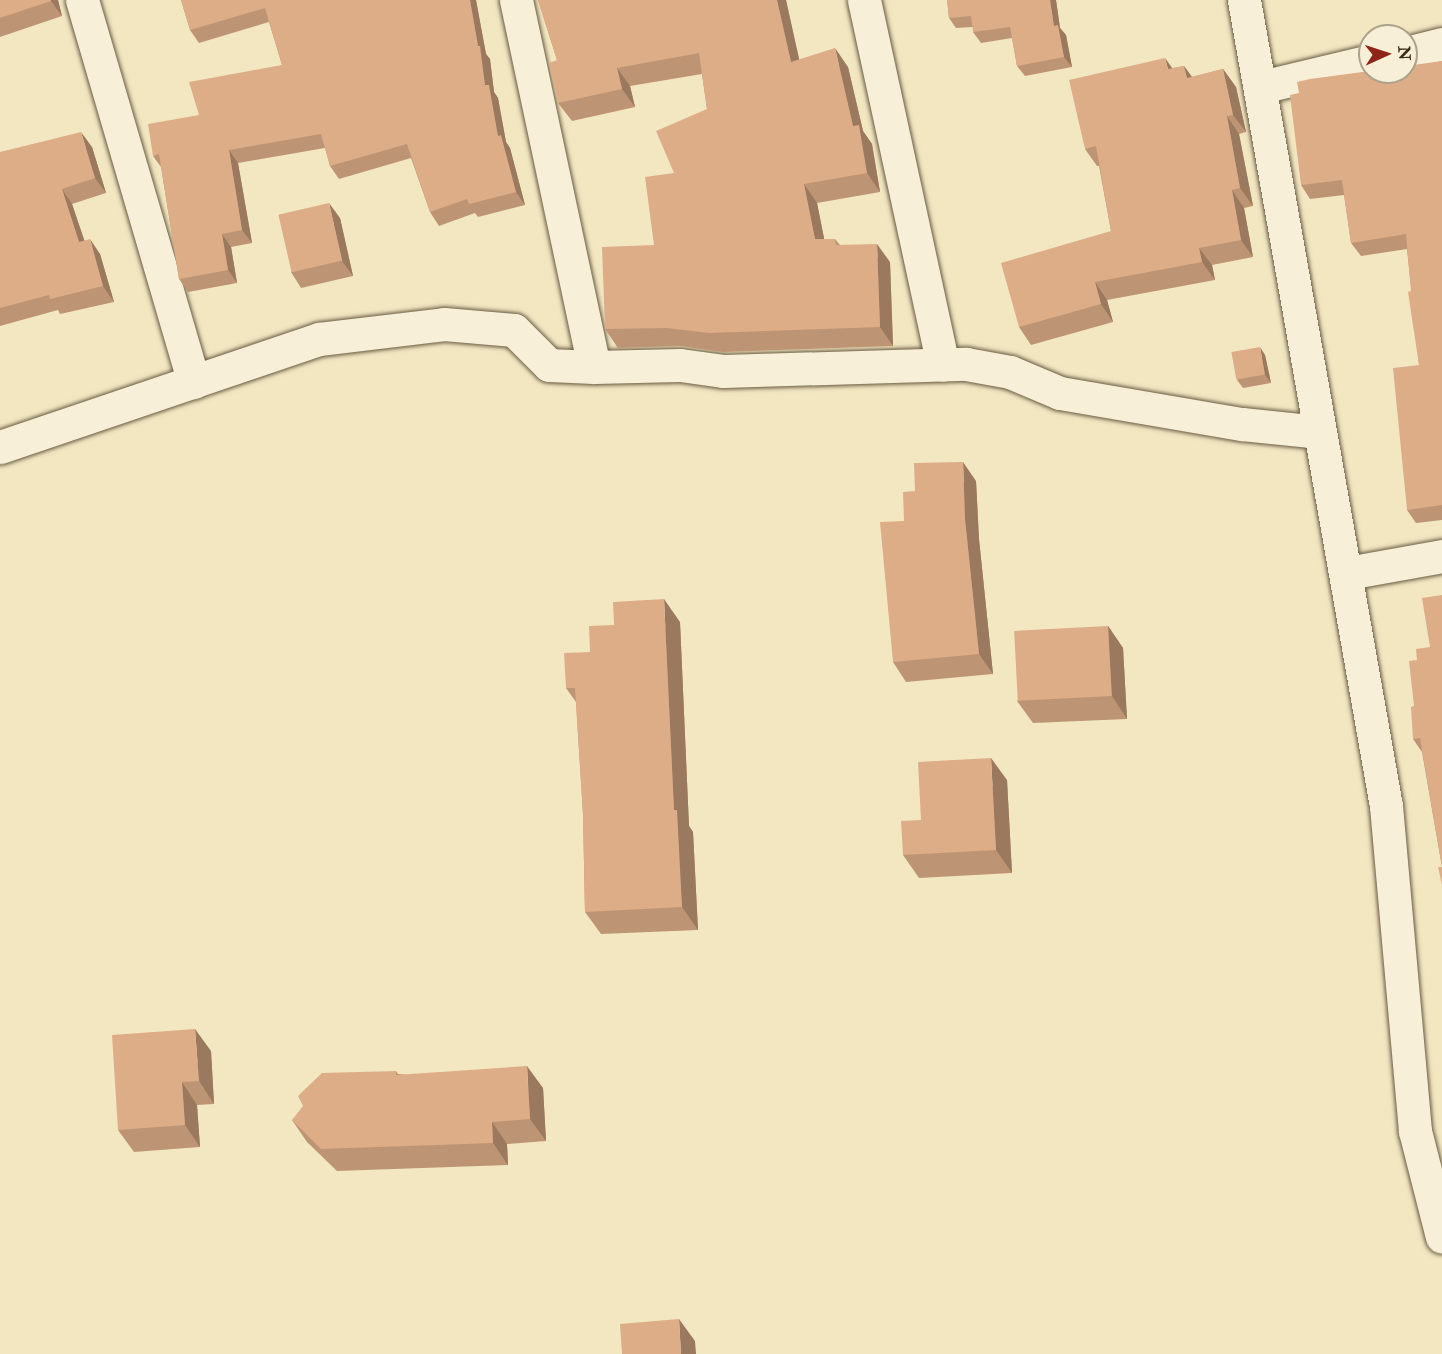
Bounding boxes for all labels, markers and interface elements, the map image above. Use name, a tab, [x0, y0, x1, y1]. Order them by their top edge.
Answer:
north arrow	[1358, 24, 1418, 84]
text: N	[1394, 45, 1414, 61]

